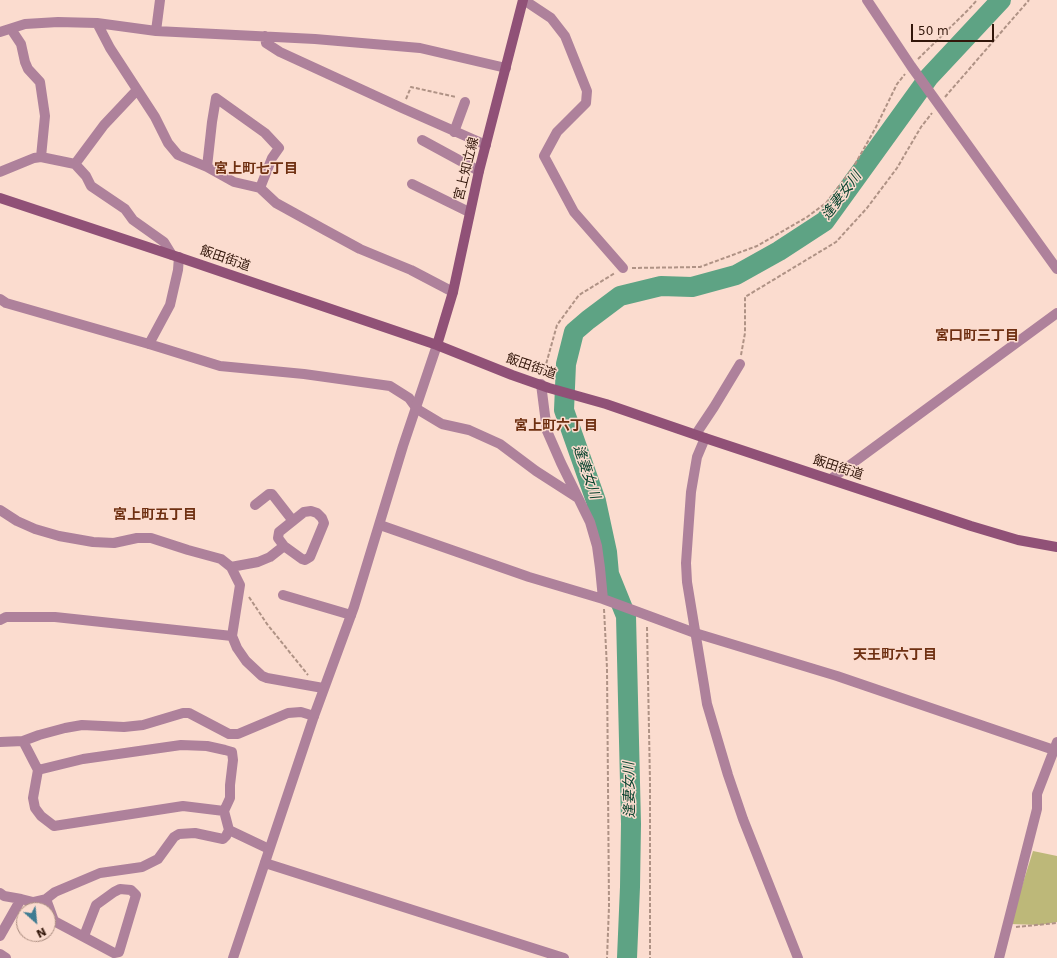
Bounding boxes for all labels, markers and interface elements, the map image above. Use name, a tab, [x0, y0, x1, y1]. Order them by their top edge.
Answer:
scale bar	[913, 16, 996, 42]
text: 50 m	[918, 24, 949, 38]
street label: 宮上知立線	[452, 136, 482, 202]
district label: 宮上町七丁目	[214, 161, 298, 177]
water label: 逢妻女川	[818, 169, 866, 223]
street label: 飯田街道	[198, 243, 252, 275]
district label: 宮口町三丁目	[935, 328, 1019, 344]
street label: 飯田街道	[504, 351, 558, 383]
district label: 宮上町六丁目	[514, 418, 598, 434]
water label: 逢妻女川	[569, 443, 603, 501]
street label: 飯田街道	[811, 453, 865, 483]
district label: 宮上町五丁目	[113, 507, 197, 523]
district label: 天王町六丁目	[853, 647, 937, 663]
water label: 逢妻女川	[621, 762, 639, 818]
north arrow	[16, 902, 56, 942]
text: N	[34, 924, 48, 940]

